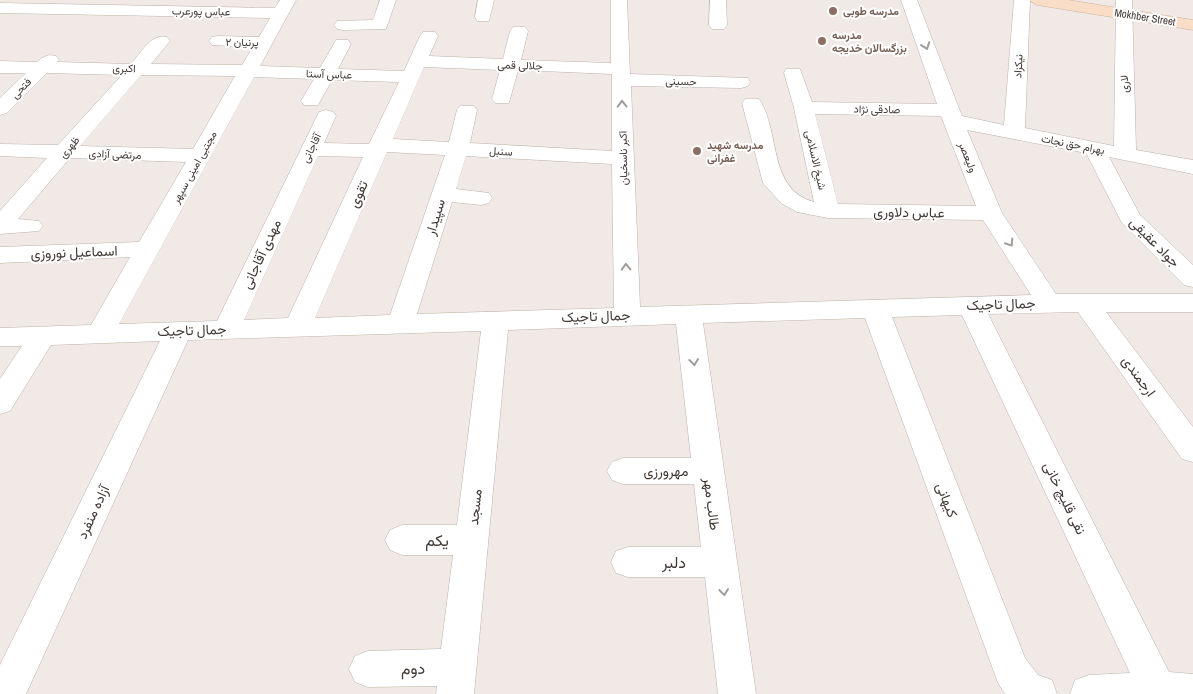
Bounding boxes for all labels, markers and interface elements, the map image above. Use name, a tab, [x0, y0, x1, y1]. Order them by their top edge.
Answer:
street label: عباس پورعرب	[172, 3, 231, 20]
place label: مدرسه طوبی	[843, 4, 899, 18]
marker: مدرسه طوبی	[827, 5, 839, 17]
street label: Mokhber Street	[1113, 5, 1177, 29]
place label: مدرسه بزرگسالان خدیجه	[832, 28, 907, 55]
street label: پرنیان ۲	[225, 35, 259, 50]
marker: مدرسه بزرگسالان خدیجه	[816, 35, 828, 47]
one-way arrow	[920, 41, 930, 50]
street label: نیکزاد	[1010, 54, 1026, 78]
street label: جلالی قمی	[497, 57, 543, 73]
street label: اکبری	[112, 61, 136, 75]
street label: عباس آستا	[306, 66, 353, 82]
street label: حسینی	[665, 74, 697, 88]
street label: فتحی	[8, 75, 34, 101]
street label: لاری	[1117, 75, 1131, 93]
one-way arrow	[617, 100, 627, 108]
street label: صادقی نژاد	[853, 102, 901, 116]
street label: مجتبی امینی سپهر	[168, 128, 221, 207]
street label: شیخ الاسلامی	[801, 129, 830, 192]
street label: آقاجانی	[298, 130, 325, 165]
street label: اکبر ناسخیان	[616, 131, 630, 185]
street label: بهرام حق نجات	[1040, 131, 1106, 158]
street label: ظهری	[56, 133, 82, 161]
place label: مدرسه شهید غفرانی	[707, 138, 763, 165]
street label: ولیعصر	[955, 139, 981, 175]
street label: سنبل	[489, 143, 514, 159]
marker: مدرسه شهید غفرانی	[691, 145, 703, 157]
street label: مرتضی آزادی	[88, 146, 142, 162]
street label: تقوی	[344, 177, 372, 210]
street label: سپیدار	[421, 197, 450, 239]
street label: عباس دلاوری	[873, 202, 945, 222]
street label: جواد عقیقی	[1126, 213, 1184, 271]
street label: مهدی آقاجانی	[237, 216, 285, 292]
one-way arrow	[1004, 237, 1013, 247]
street label: اسماعیل نوروزی	[30, 241, 118, 263]
one-way arrow	[621, 262, 631, 270]
street label: جمال تاجیک	[966, 294, 1036, 315]
street label: جمال تاجیک	[561, 306, 631, 327]
street label: جمال تاجیک	[157, 320, 227, 341]
street label: ارجمندی	[1118, 352, 1160, 400]
one-way arrow	[688, 358, 699, 366]
street label: نقی قلیچ خانی	[1038, 459, 1090, 538]
street label: مهرورزی	[643, 462, 689, 480]
street label: طالب مهر	[700, 476, 724, 531]
street label: کیهانی	[932, 480, 962, 520]
street label: آزاده منفرد	[73, 481, 114, 542]
street label: مسجد	[464, 488, 486, 526]
street label: یکم	[425, 529, 449, 551]
street label: دلبر	[661, 551, 686, 573]
one-way arrow	[718, 589, 729, 597]
street label: دوم	[401, 657, 425, 679]

